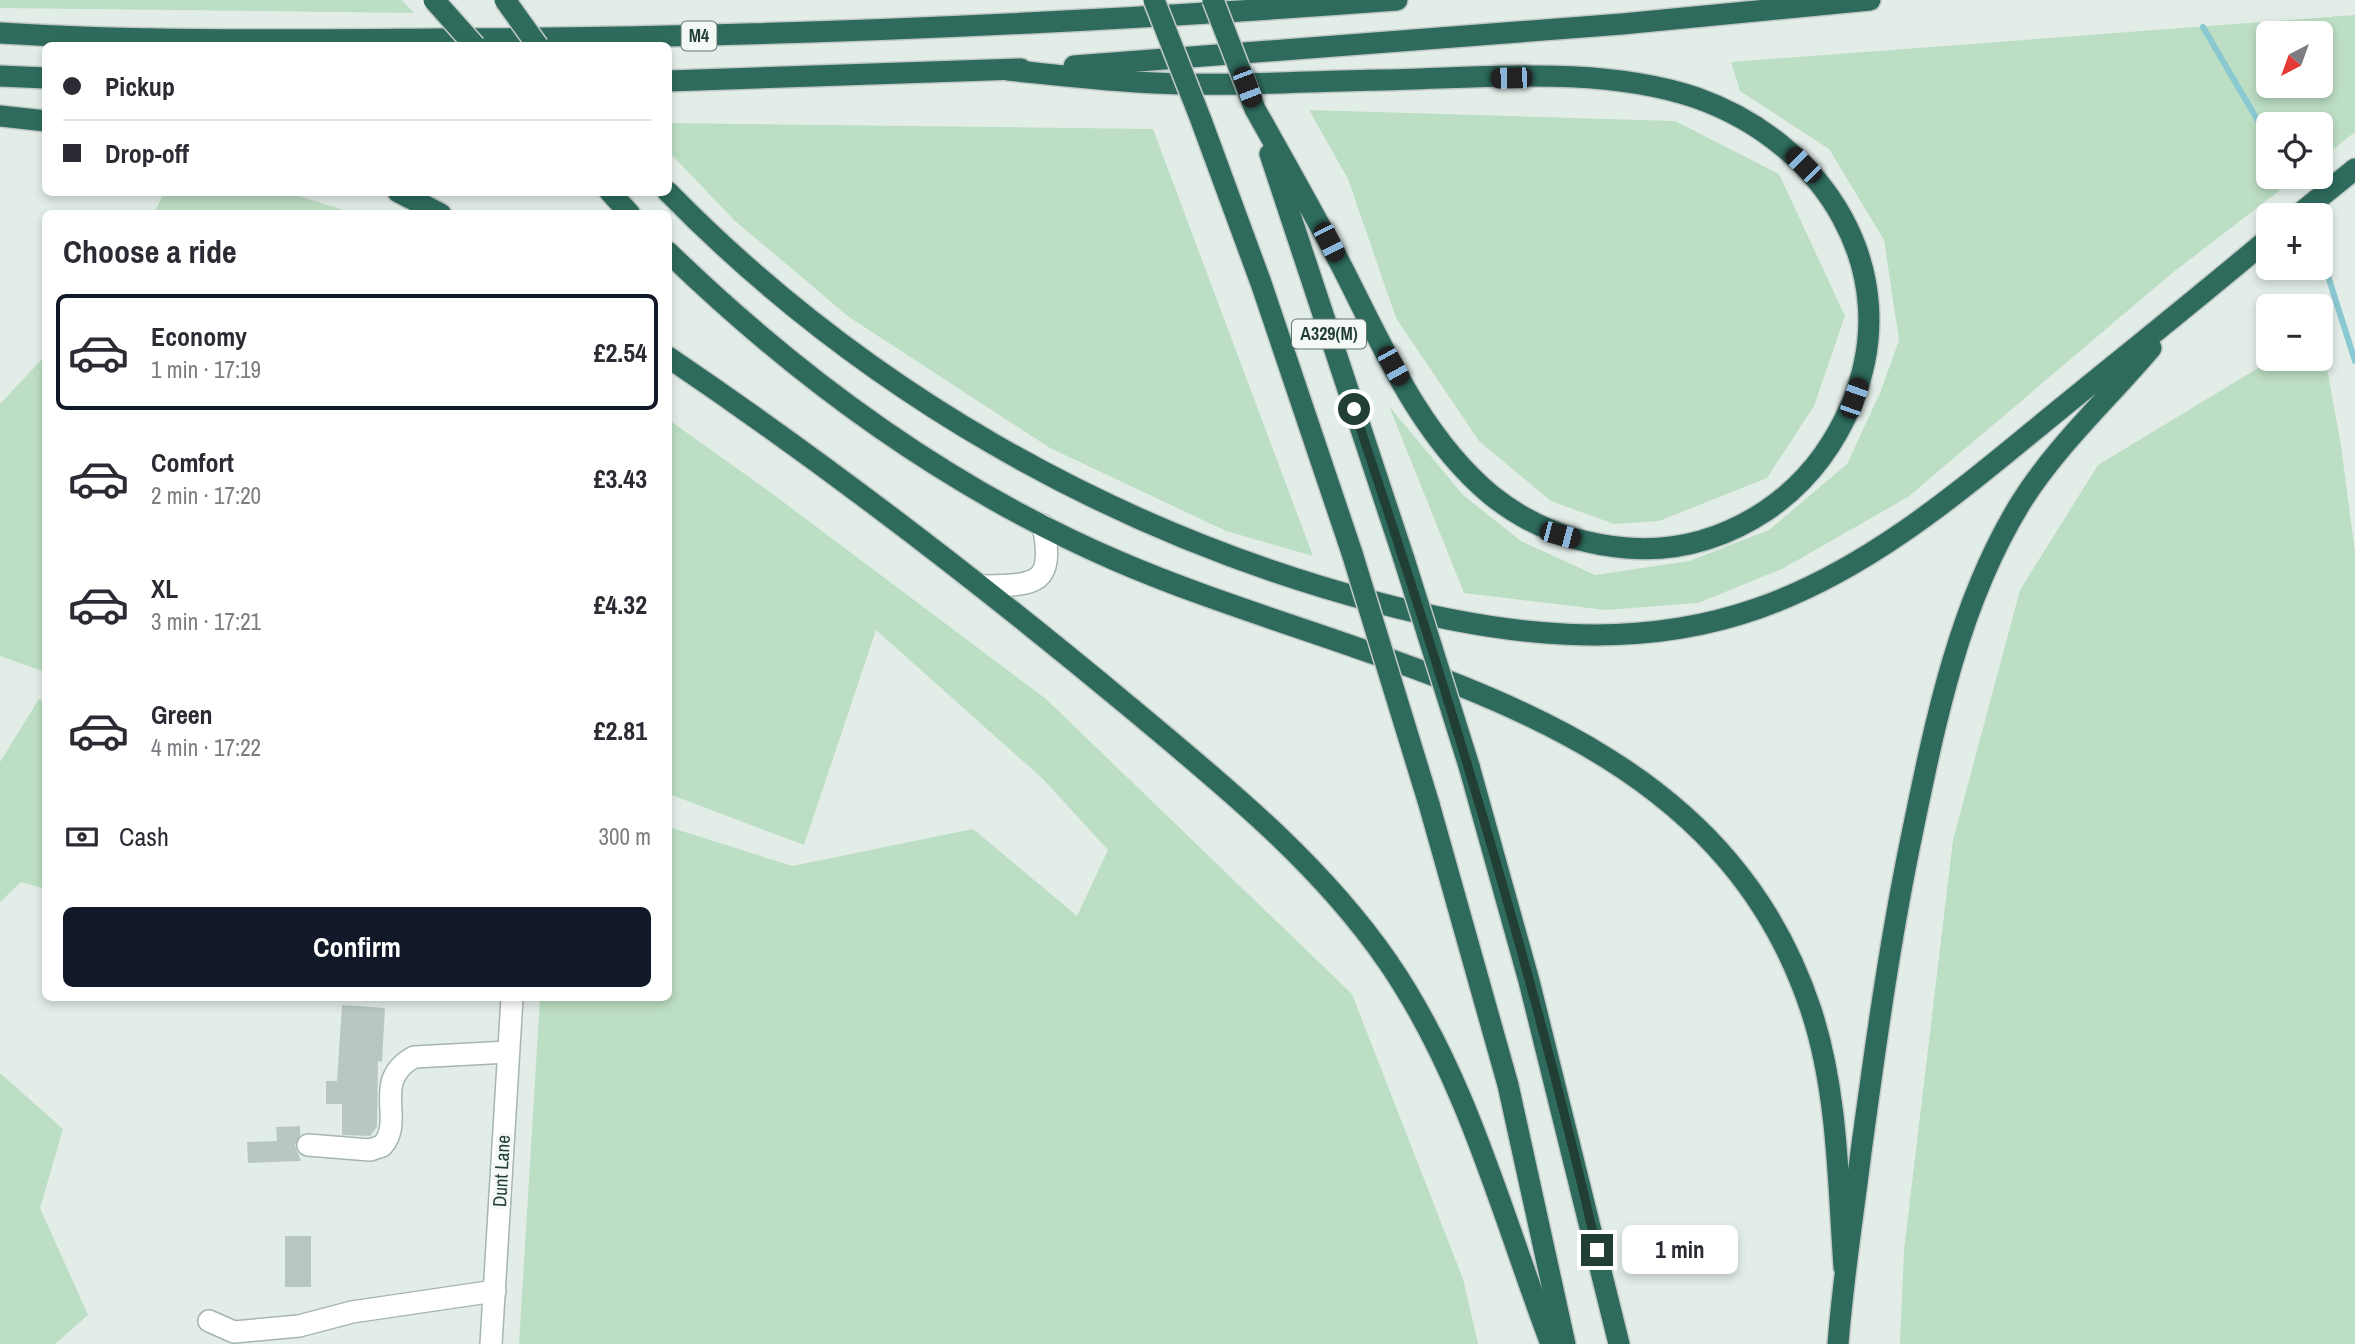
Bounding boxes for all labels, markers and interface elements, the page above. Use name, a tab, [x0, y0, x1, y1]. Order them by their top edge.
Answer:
north arrow	[2256, 21, 2333, 98]
map controls	[2256, 21, 2333, 371]
road number: M4	[682, 22, 716, 51]
car	[1230, 64, 1265, 110]
car	[1490, 67, 1533, 89]
text: Pickup	[105, 69, 175, 104]
button: locate	[2256, 112, 2333, 189]
text: Drop-off	[105, 136, 189, 171]
car	[1781, 143, 1826, 187]
button: +	[2256, 203, 2333, 280]
car	[1311, 219, 1348, 265]
text: Choose a ride	[63, 230, 237, 273]
button: −	[2256, 294, 2333, 371]
text: Economy	[151, 319, 247, 354]
road number: A329(M)	[1292, 320, 1366, 348]
icon: car	[67, 321, 130, 384]
text: £2.54	[594, 335, 647, 370]
car	[1374, 343, 1413, 389]
text: 1 min · 17:19	[151, 354, 261, 385]
car	[1838, 375, 1871, 421]
route start	[1338, 393, 1370, 425]
text: Comfort	[151, 445, 234, 480]
icon: car	[67, 447, 130, 510]
text: £3.43	[594, 461, 647, 496]
text: 2 min · 17:20	[151, 480, 261, 511]
car	[1537, 519, 1584, 551]
text: XL	[151, 571, 178, 606]
icon: car	[67, 573, 130, 636]
text: £4.32	[594, 587, 647, 622]
text: 3 min · 17:21	[151, 606, 261, 637]
text: Green	[151, 697, 213, 732]
icon: car	[67, 699, 130, 762]
text: £2.81	[594, 713, 647, 748]
text: 4 min · 17:22	[151, 732, 261, 763]
icon: cash	[63, 818, 101, 856]
text: Cash	[119, 819, 169, 854]
text: 300 m	[599, 821, 651, 852]
button: Confirm	[63, 907, 651, 987]
street label: Dunt Lane	[486, 1134, 516, 1208]
callout: 1 min	[1622, 1226, 1737, 1274]
route end	[1581, 1234, 1613, 1266]
text: 1 min	[1655, 1234, 1705, 1265]

